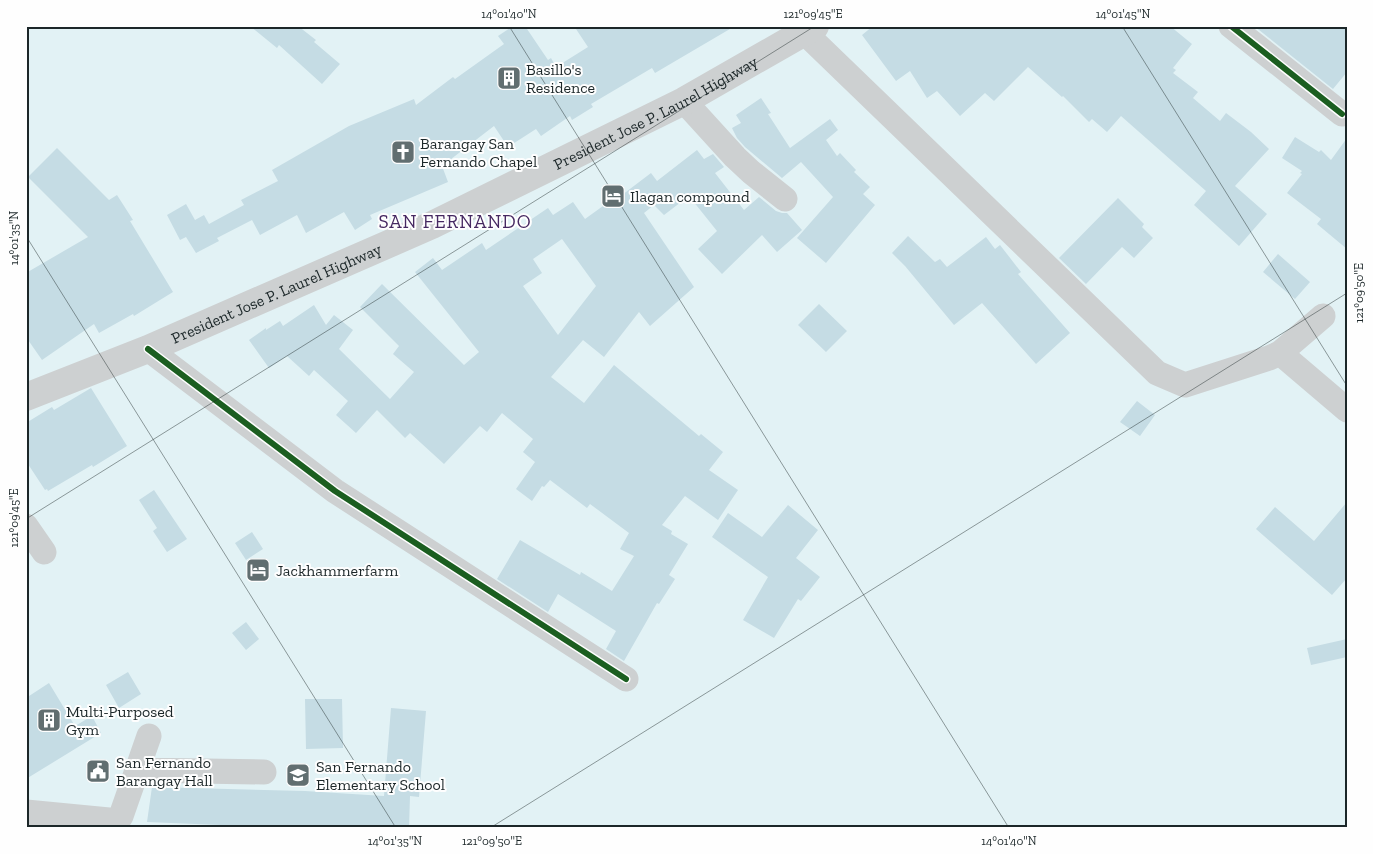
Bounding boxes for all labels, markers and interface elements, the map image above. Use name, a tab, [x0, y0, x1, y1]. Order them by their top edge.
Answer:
text: 14°01'40"N	[481, 7, 537, 21]
text: 121°09'45"E	[783, 7, 843, 21]
text: 14°01'45"N	[1096, 7, 1150, 21]
street label: President Jose P. Laurel Highway	[550, 51, 761, 173]
place label: Basillo's Residence	[526, 60, 595, 97]
building icon: Basillo's Residence	[496, 65, 522, 91]
place label: Barangay San Fernando Chapel	[420, 134, 537, 171]
church icon: Barangay San Fernando Chapel	[390, 139, 416, 165]
hotel icon: Ilagan compound	[600, 183, 626, 209]
place label: Ilagan compound	[630, 187, 750, 206]
district label: SAN FERNANDO	[378, 210, 532, 233]
text: 14°01'35"N	[7, 211, 21, 265]
street label: President Jose P. Laurel Highway	[168, 238, 385, 347]
text: 121°09'50"E	[1352, 263, 1366, 323]
text: 121°09'45"E	[7, 488, 21, 548]
hotel icon: Jackhammerfarm	[245, 557, 271, 583]
place label: Jackhammerfarm	[276, 561, 398, 580]
place label: Multi-Purposed Gym	[66, 702, 174, 739]
building icon: Multi-Purposed Gym	[36, 707, 62, 733]
place label: San Fernando Barangay Hall	[116, 753, 213, 790]
place label: San Fernando Elementary School	[316, 757, 445, 794]
public building icon: San Fernando Barangay Hall	[85, 758, 111, 784]
school or university icon: San Fernando Elementary School	[285, 762, 311, 788]
text: 14°01'35"N	[368, 834, 422, 848]
text: 121°09'50"E	[462, 834, 522, 848]
text: 14°01'40"N	[981, 834, 1037, 848]

